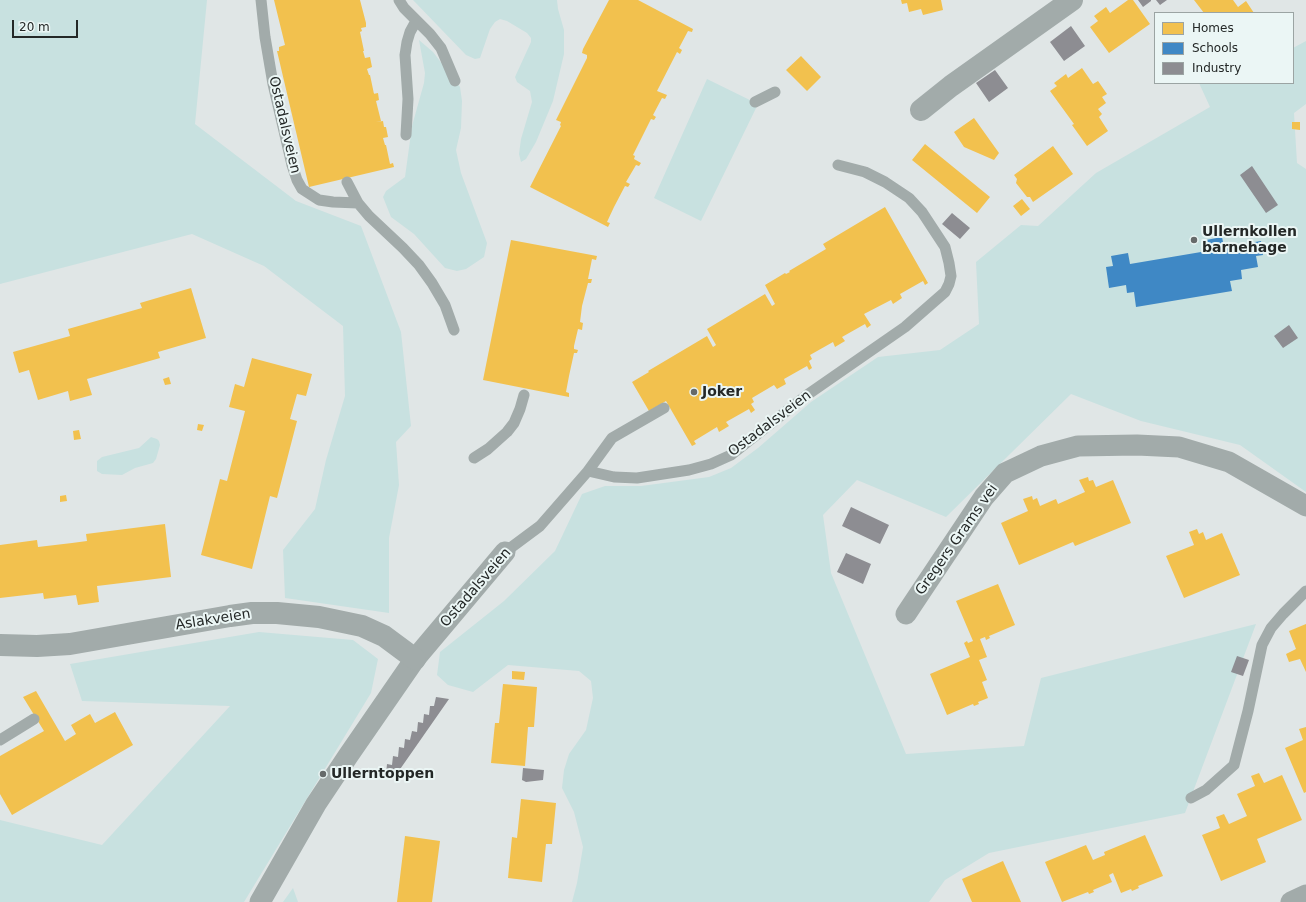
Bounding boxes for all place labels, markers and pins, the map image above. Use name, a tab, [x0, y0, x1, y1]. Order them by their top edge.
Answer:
place label: Ullernkollen barnehage	[1202, 224, 1297, 256]
marker: Ullernkollen barnehage	[1189, 235, 1199, 245]
place label: Joker	[702, 384, 742, 400]
marker: Joker	[689, 387, 699, 397]
place label: Ullerntoppen	[331, 766, 434, 782]
marker: Ullerntoppen	[318, 769, 328, 779]

